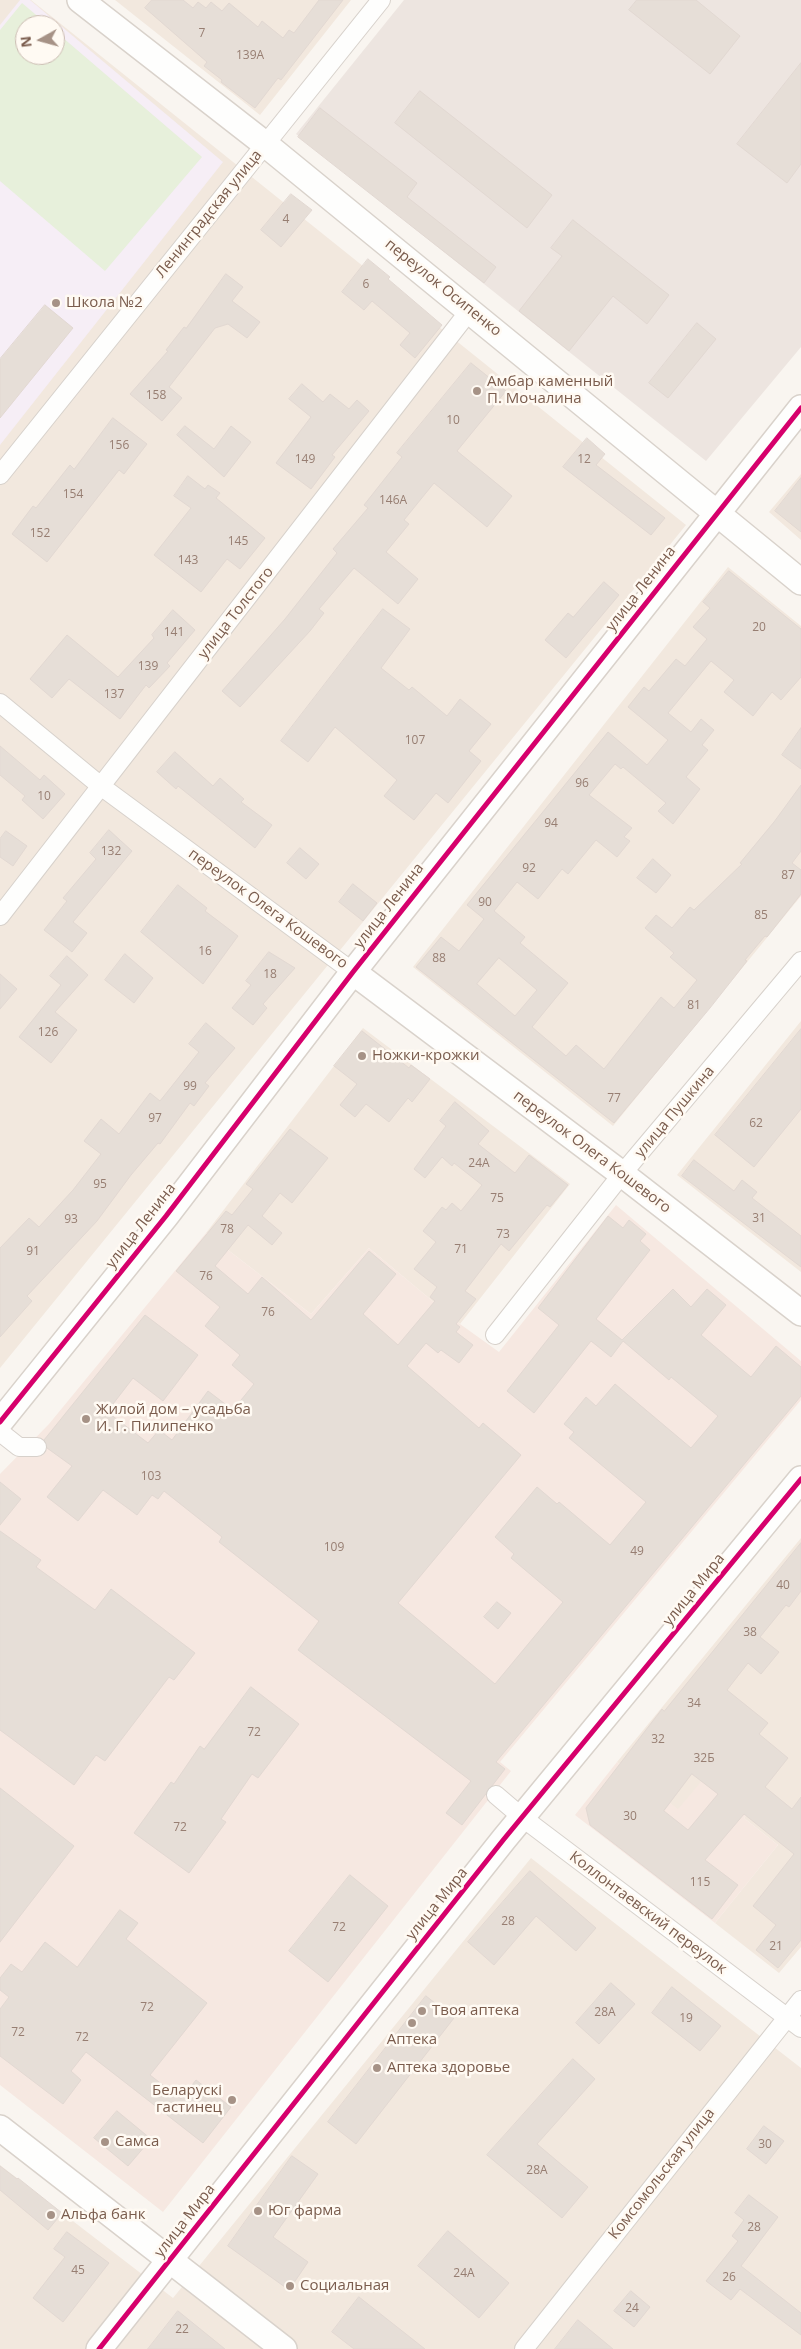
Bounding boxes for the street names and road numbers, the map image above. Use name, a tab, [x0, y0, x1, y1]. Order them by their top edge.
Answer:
street label: Ленинградская улица	[152, 147, 266, 281]
street label: переулок Осипенко	[381, 236, 505, 340]
street label: улица Ленина	[602, 543, 680, 635]
street label: улица Толстого	[194, 563, 278, 663]
street label: переулок Олега Кошевого	[185, 845, 351, 973]
street label: улица Ленина	[350, 860, 428, 952]
street label: улица Пушкина	[631, 1062, 719, 1162]
street label: переулок Олега Кошевого	[510, 1087, 674, 1217]
street label: улица Ленина	[102, 1180, 180, 1272]
street label: улица Мира	[659, 1550, 729, 1630]
street label: Коллонтаевский переулок	[566, 1848, 730, 1978]
street label: улица Мира	[402, 1864, 472, 1944]
street label: Комсомольская улица	[605, 2105, 719, 2243]
street label: улица Мира	[151, 2181, 219, 2261]

